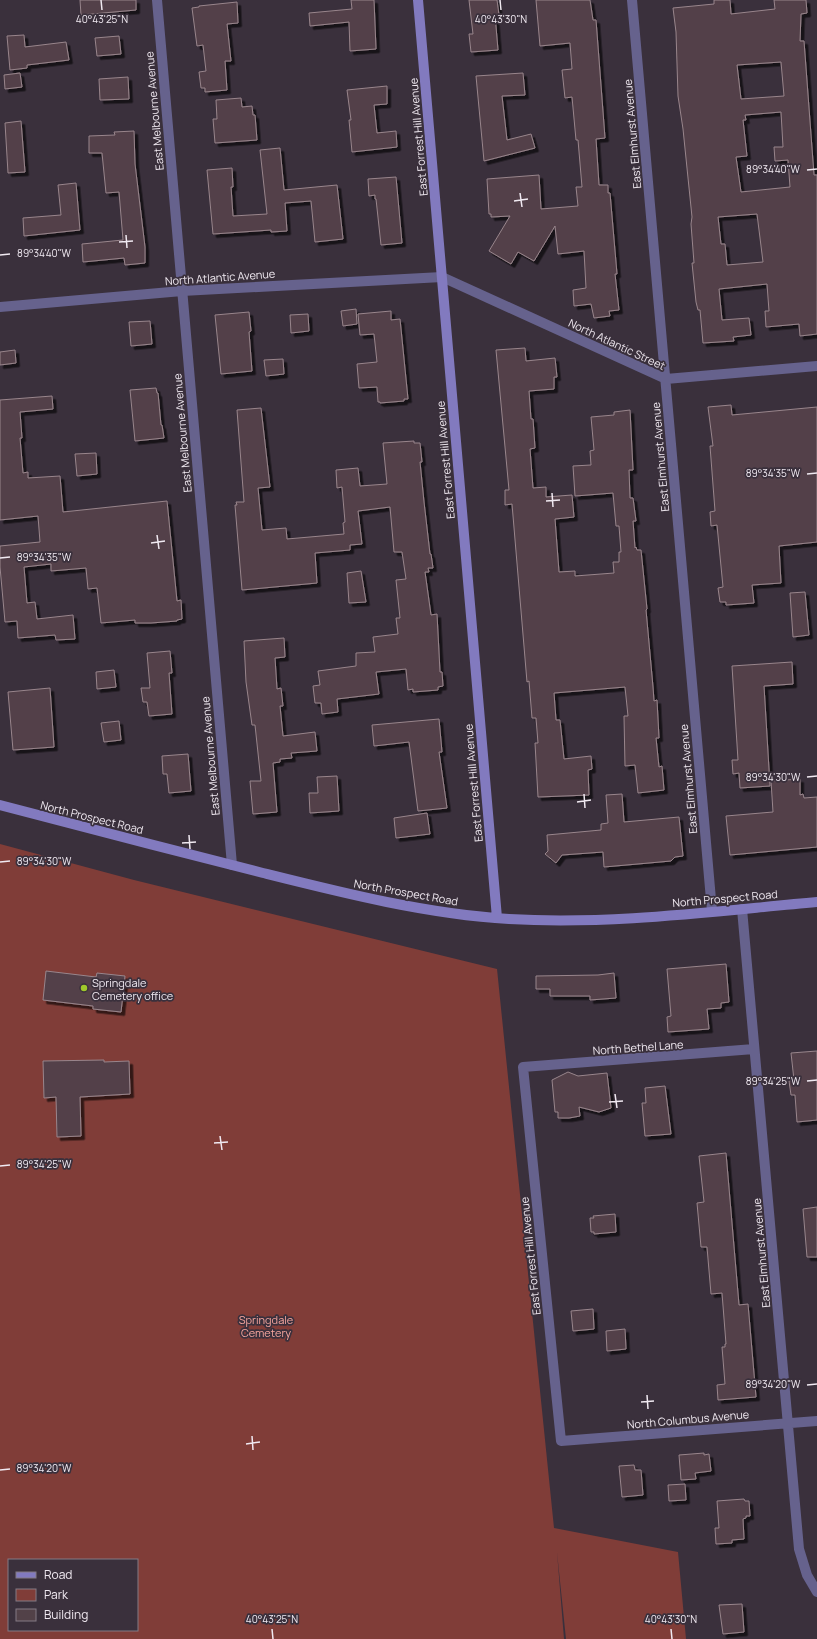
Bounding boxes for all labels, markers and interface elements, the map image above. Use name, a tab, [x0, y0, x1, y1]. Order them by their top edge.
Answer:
text: 40°43'25"N	[76, 12, 128, 26]
text: 40°43'30"N	[475, 12, 527, 26]
street label: East Melbourne Avenue	[141, 50, 167, 171]
street label: East Forrest Hill Avenue	[405, 77, 431, 197]
street label: East Elmhurst Avenue	[620, 78, 644, 189]
text: 89°34'40"W	[746, 162, 801, 176]
text: 89°34'40"W	[17, 246, 72, 260]
street label: North Atlantic Avenue	[164, 266, 276, 288]
street label: North Atlantic Street	[566, 315, 668, 373]
street label: East Melbourne Avenue	[169, 372, 195, 493]
street label: East Forrest Hill Avenue	[432, 400, 458, 520]
street label: East Elmhurst Avenue	[648, 401, 672, 512]
text: 89°34'35"W	[746, 466, 801, 480]
text: 89°34'35"W	[17, 550, 72, 564]
street label: East Melbourne Avenue	[197, 695, 223, 816]
street label: East Forrest Hill Avenue	[460, 723, 486, 843]
street label: East Elmhurst Avenue	[676, 723, 700, 834]
text: 89°34'30"W	[746, 770, 801, 784]
street label: North Prospect Road	[39, 797, 145, 837]
text: 89°34'30"W	[17, 854, 72, 868]
street label: North Prospect Road	[353, 875, 459, 909]
street label: North Prospect Road	[672, 886, 778, 910]
place label: Springdale Cemetery office	[92, 975, 174, 1003]
marker: Springdale Cemetery office	[79, 983, 89, 993]
street label: North Bethel Lane	[592, 1036, 685, 1058]
text: 89°34'25"W	[746, 1074, 801, 1088]
text: 89°34'25"W	[17, 1157, 72, 1171]
street label: East Forrest Hill Avenue	[516, 1196, 544, 1316]
street label: East Elmhurst Avenue	[749, 1197, 773, 1308]
park label: Springdale Cemetery	[239, 1312, 294, 1340]
text: 89°34'20"W	[746, 1377, 801, 1391]
street label: North Columbus Avenue	[626, 1406, 750, 1432]
text: 89°34'20"W	[17, 1461, 72, 1475]
legend	[8, 1559, 138, 1631]
text: Road	[44, 1566, 72, 1583]
text: Park	[44, 1586, 69, 1603]
text: Building	[44, 1606, 88, 1623]
text: 40°43'25"N	[246, 1612, 298, 1626]
text: 40°43'30"N	[645, 1612, 697, 1626]

